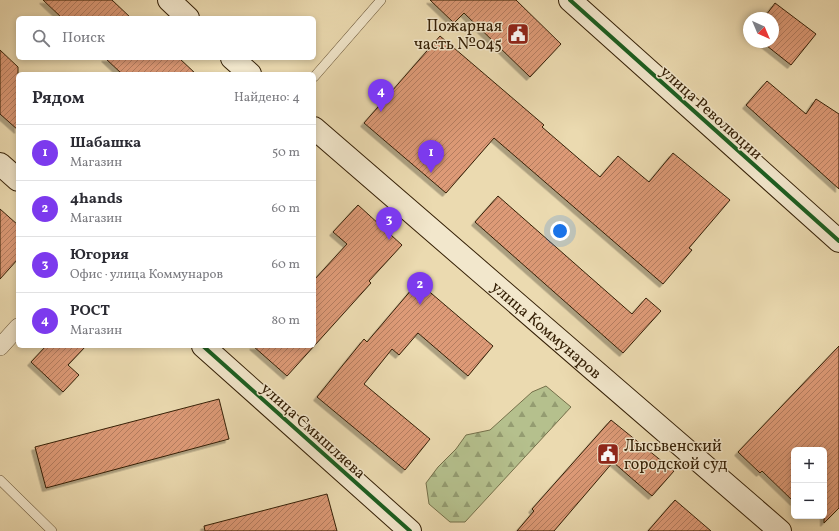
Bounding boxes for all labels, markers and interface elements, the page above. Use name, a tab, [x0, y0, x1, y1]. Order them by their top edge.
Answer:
north arrow	[743, 12, 779, 48]
search box	[16, 16, 316, 60]
place label: Пожарная часть №045	[414, 16, 502, 56]
public building icon: Пожарная часть №045	[505, 21, 531, 47]
icon: search	[30, 27, 52, 49]
text: Поиск	[62, 28, 105, 49]
street label: улица Революции	[655, 61, 767, 166]
pin: 4	[368, 79, 394, 112]
text: Рядом	[32, 87, 85, 110]
text: Найдено: 4	[234, 89, 300, 107]
text: Шабашка	[70, 133, 141, 154]
pin: 1	[418, 140, 444, 173]
text: 1	[42, 144, 48, 162]
text: 50 m	[272, 144, 300, 162]
text: Магазин	[70, 154, 122, 172]
text: 4hands	[70, 189, 123, 210]
text: 2	[42, 200, 48, 218]
text: 60 m	[272, 200, 300, 218]
pin: 3	[376, 207, 402, 240]
text: Магазин	[70, 210, 122, 228]
your location	[550, 221, 570, 241]
text: Югория	[70, 245, 129, 266]
text: 3	[42, 256, 48, 274]
text: 60 m	[272, 256, 300, 274]
text: Офис · улица Коммунаров	[70, 266, 223, 284]
pin: 2	[407, 272, 433, 305]
street label: улица Коммунаров	[486, 277, 606, 385]
text: РОСТ	[70, 301, 110, 322]
text: 4	[41, 312, 49, 330]
text: 80 m	[271, 312, 300, 330]
text: Магазин	[70, 322, 122, 340]
street label: улица Смышляева	[255, 378, 370, 485]
place label: Лысьвенский городской суд	[624, 436, 727, 476]
public building icon: Лысьвенский городской суд	[595, 441, 621, 467]
map controls	[791, 447, 827, 519]
button: +	[791, 447, 827, 483]
button: −	[791, 483, 827, 519]

